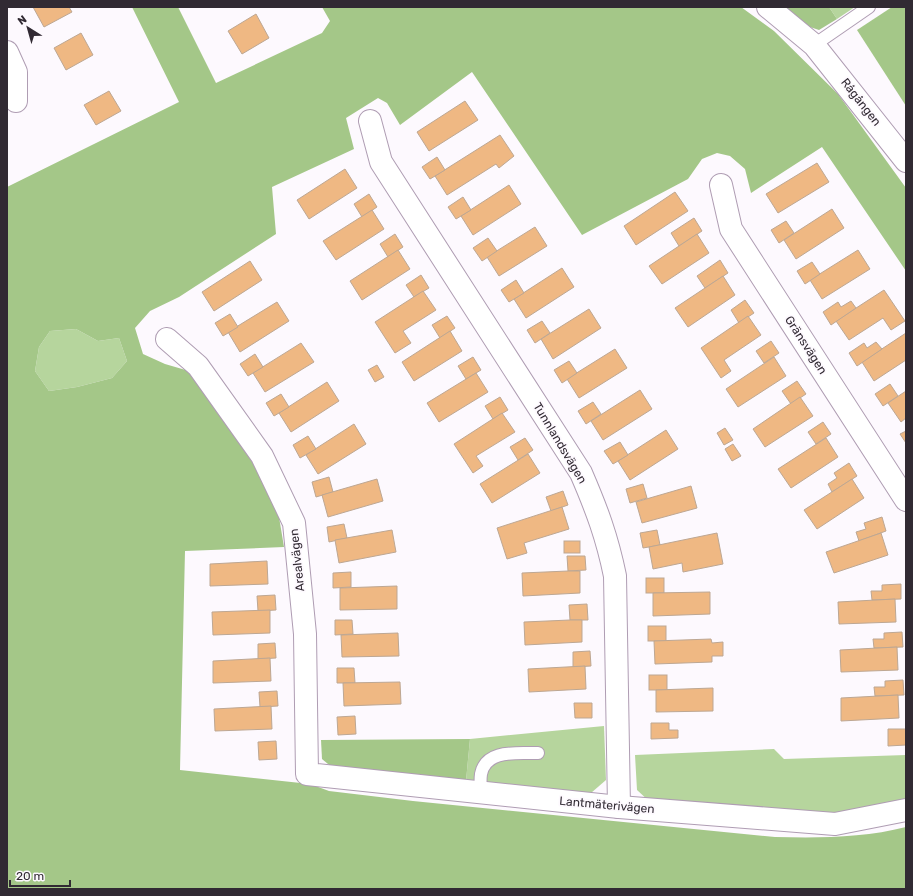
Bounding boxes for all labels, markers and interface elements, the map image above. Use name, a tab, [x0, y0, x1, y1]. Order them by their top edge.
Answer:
north arrow	[8, 8, 48, 48]
text: N	[15, 13, 29, 28]
street label: Rågången	[838, 75, 884, 129]
street label: Gränsvägen	[782, 313, 830, 377]
street label: Tunnlandsvägen	[530, 400, 590, 486]
street label: Arealvägen	[287, 528, 307, 592]
street label: Lantmäterivägen	[559, 794, 655, 816]
scale bar	[10, 862, 70, 888]
text: 20 m	[16, 869, 44, 883]

